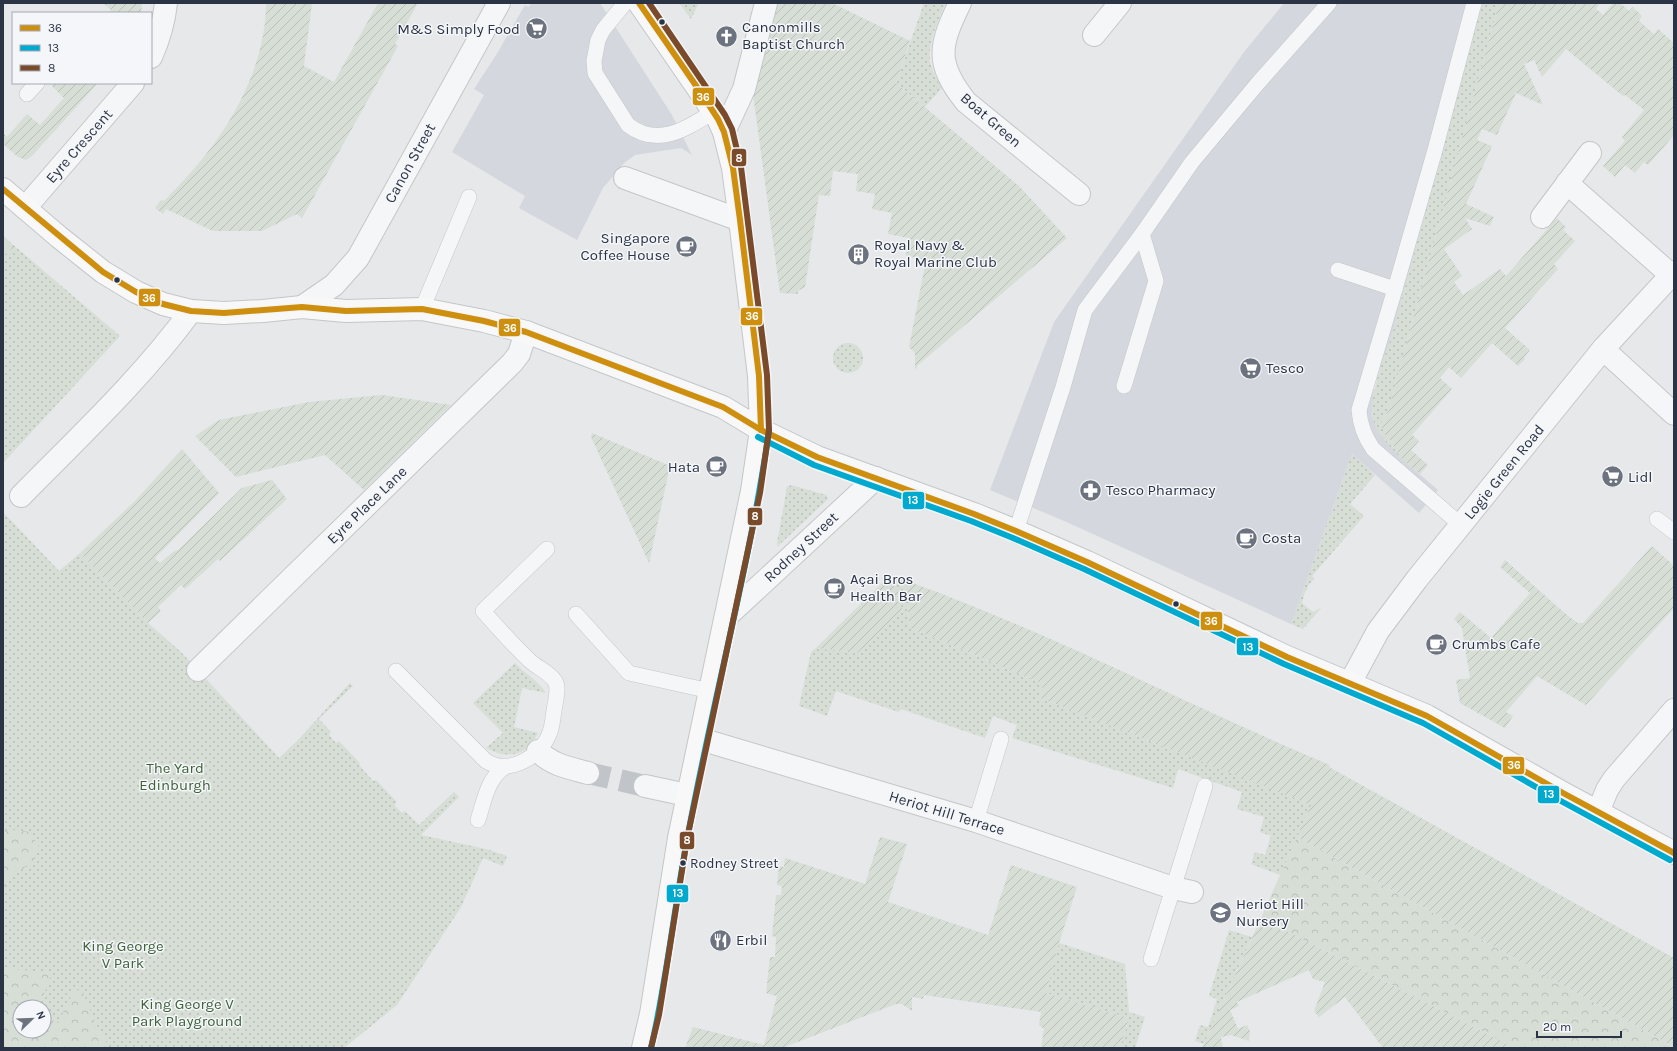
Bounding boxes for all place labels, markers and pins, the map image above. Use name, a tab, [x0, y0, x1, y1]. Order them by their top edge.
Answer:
supermarket icon: M&S Simply Food	[523, 16, 549, 42]
unlabelled marker	[657, 17, 667, 27]
place label: Canonmills Baptist Church	[742, 18, 845, 53]
place label: M&S Simply Food	[397, 20, 520, 38]
church icon: Canonmills Baptist Church	[713, 23, 739, 49]
place label: Singapore Coffee House	[580, 229, 670, 264]
cafe icon: Singapore Coffee House	[673, 234, 699, 260]
place label: Royal Navy & Royal Marine Club	[874, 236, 997, 271]
building icon: Royal Navy & Royal Marine Club	[845, 241, 871, 267]
unlabelled marker	[112, 275, 122, 285]
supermarket icon: Tesco	[1237, 355, 1263, 381]
place label: Tesco	[1266, 359, 1304, 377]
cafe icon: Hata	[703, 454, 729, 480]
place label: Hata	[668, 458, 700, 476]
supermarket icon: Lidl	[1600, 464, 1626, 490]
place label: Lidl	[1628, 468, 1653, 486]
pharmacy icon: Tesco Pharmacy	[1077, 477, 1103, 503]
place label: Tesco Pharmacy	[1106, 481, 1216, 499]
cafe icon: Costa	[1234, 525, 1260, 551]
place label: Costa	[1262, 529, 1301, 547]
place label: Açai Bros Health Bar	[850, 570, 922, 605]
cafe icon: Açai Bros Health Bar	[822, 575, 848, 601]
unlabelled marker	[1171, 599, 1181, 609]
cafe icon: Crumbs Cafe	[1423, 631, 1449, 657]
place label: Crumbs Cafe	[1452, 635, 1540, 653]
place label: Rodney Street	[690, 855, 778, 872]
marker: Rodney Street	[678, 858, 688, 868]
place label: Heriot Hill Nursery	[1236, 895, 1304, 930]
school or university icon: Heriot Hill Nursery	[1208, 900, 1234, 926]
restaurant icon: Erbil	[708, 927, 734, 953]
place label: Erbil	[736, 931, 767, 949]

